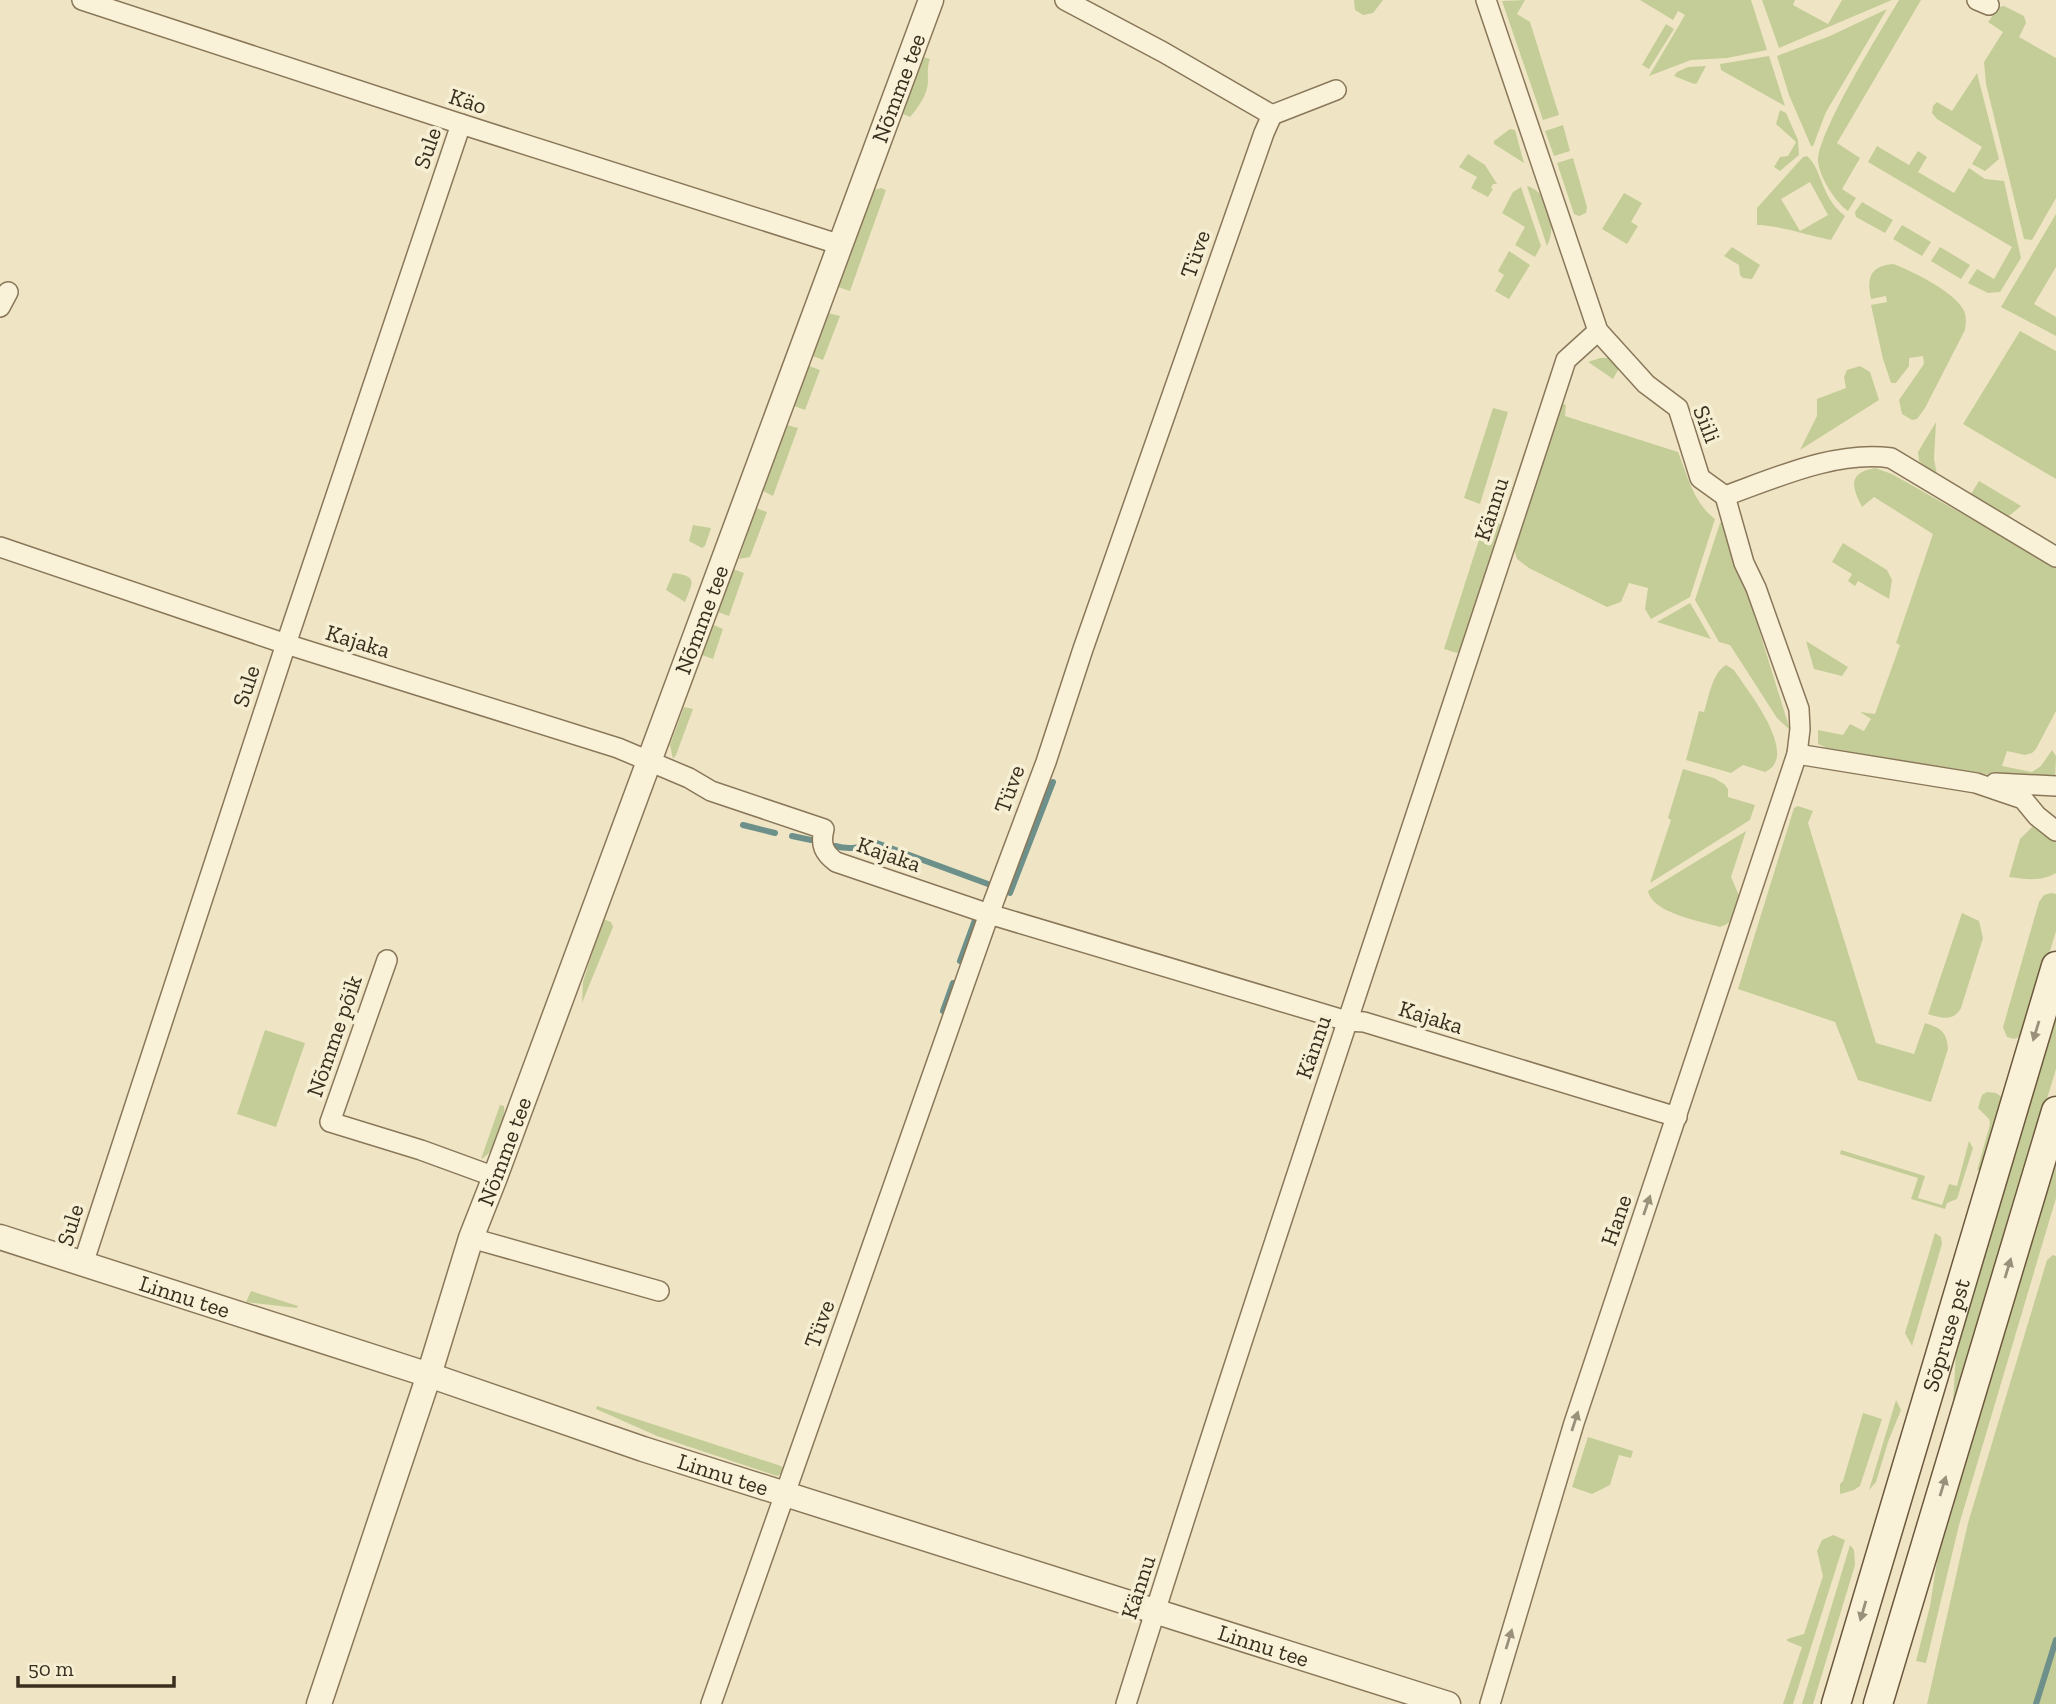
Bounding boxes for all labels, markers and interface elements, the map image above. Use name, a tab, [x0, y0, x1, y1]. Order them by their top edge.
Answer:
street label: Nõmme tee	[865, 30, 931, 146]
street label: Käo	[446, 82, 490, 120]
street label: Sule	[407, 124, 447, 172]
street label: Tüve	[1174, 226, 1216, 282]
street label: Siili	[1687, 401, 1727, 447]
street label: Kännu	[1468, 474, 1514, 544]
street label: Nõmme tee	[668, 561, 734, 678]
street label: Kajaka	[322, 618, 394, 664]
street label: Sule	[226, 662, 266, 710]
street label: Tüve	[987, 761, 1031, 817]
street label: Kajaka	[853, 830, 925, 878]
street label: Nõmme põik	[300, 971, 368, 1101]
street label: Kajaka	[1395, 994, 1467, 1040]
street label: Kännu	[1289, 1012, 1337, 1082]
one-way arrow	[2031, 1021, 2041, 1042]
street label: Nõmme tee	[471, 1093, 537, 1210]
street label: Hane	[1594, 1191, 1638, 1249]
one-way arrow	[1642, 1194, 1653, 1215]
street label: Sule	[50, 1201, 90, 1249]
one-way arrow	[2004, 1257, 2014, 1278]
street label: Linnu tee	[136, 1269, 234, 1324]
street label: Sõpruse pst	[1916, 1275, 1976, 1395]
street label: Tüve	[797, 1296, 841, 1352]
one-way arrow	[1570, 1410, 1581, 1431]
street label: Linnu tee	[674, 1447, 772, 1502]
one-way arrow	[1938, 1475, 1948, 1496]
street label: Kännu	[1115, 1552, 1161, 1622]
one-way arrow	[1857, 1601, 1867, 1622]
street label: Linnu tee	[1215, 1618, 1312, 1673]
one-way arrow	[1505, 1628, 1515, 1649]
scale bar	[18, 1644, 173, 1688]
text: 50 m	[28, 1656, 74, 1681]

